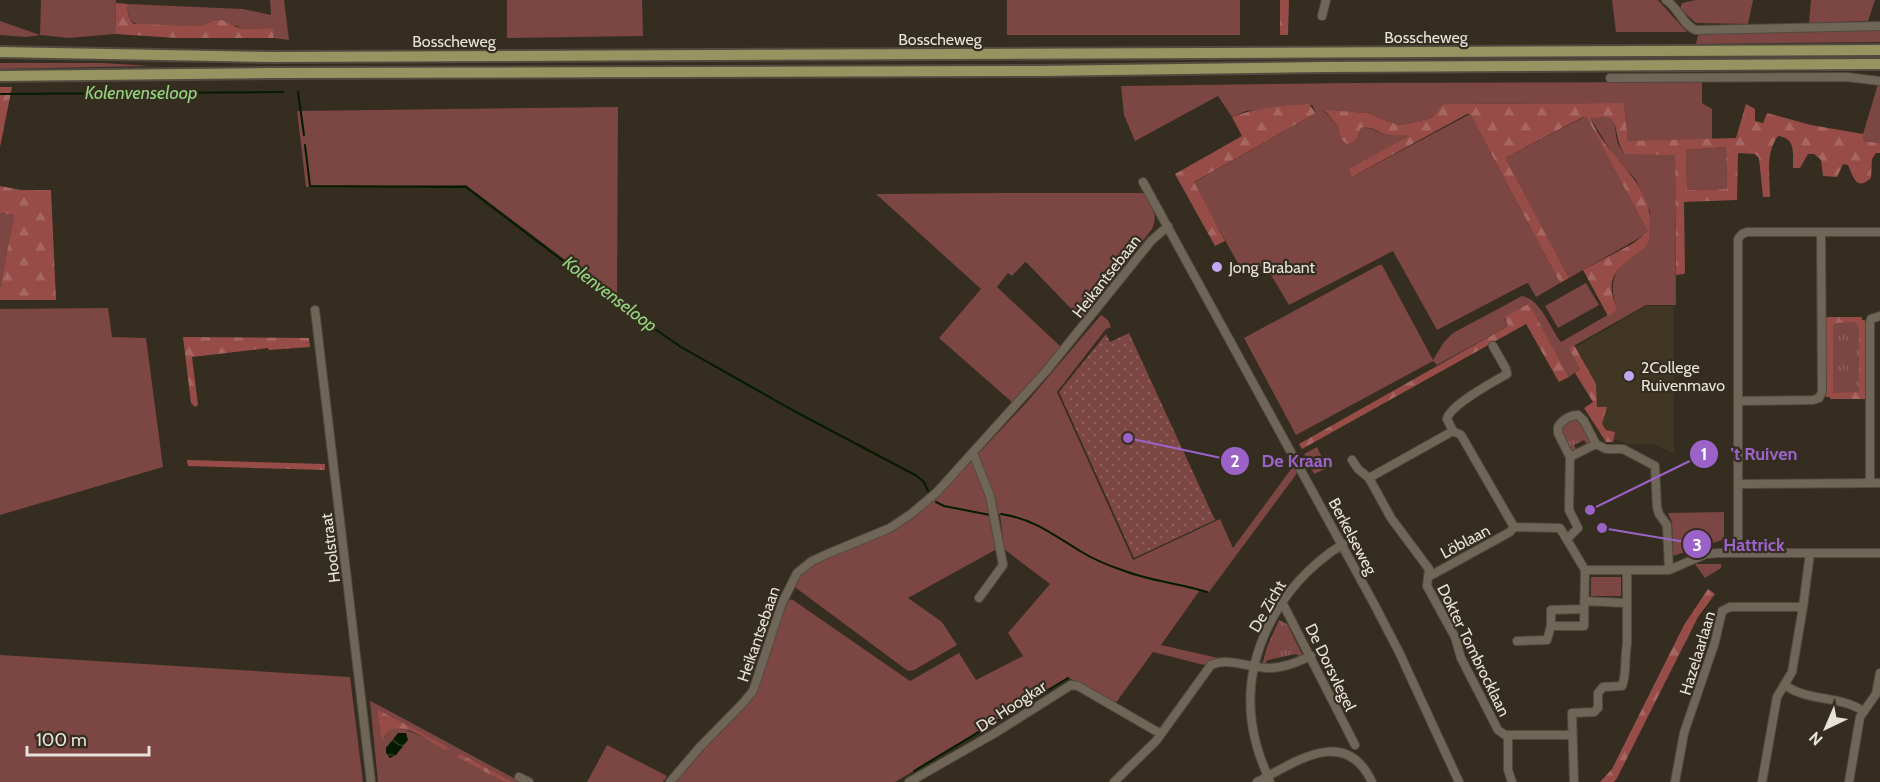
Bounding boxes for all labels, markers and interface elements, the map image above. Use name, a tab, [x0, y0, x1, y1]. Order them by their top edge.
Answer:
street label: Bosscheweg	[1384, 28, 1469, 47]
street label: Bosscheweg	[898, 30, 983, 49]
street label: Bosscheweg	[412, 32, 497, 51]
water label: Kolenvenseloop	[85, 82, 197, 104]
street label: Heikantsebaan	[1068, 231, 1145, 321]
water label: Kolenvenseloop	[558, 251, 662, 337]
place label: Jong Brabant	[1228, 258, 1316, 277]
marker: Jong Brabant	[1210, 260, 1224, 274]
place label: 2College Ruivenmavo	[1641, 358, 1725, 395]
marker: 2College Ruivenmavo	[1622, 369, 1636, 383]
callout: 't Ruiven	[1689, 436, 1810, 472]
callout: De Kraan	[1220, 443, 1345, 479]
text: 1	[1701, 443, 1707, 465]
text: 't Ruiven	[1731, 443, 1797, 465]
text: 2	[1230, 450, 1240, 472]
text: De Kraan	[1261, 450, 1333, 472]
street label: Berkelseweg	[1324, 495, 1381, 579]
street label: Hoolstraat	[317, 511, 344, 584]
street label: Löblaan	[1437, 520, 1493, 562]
callout: Hattrick	[1682, 526, 1797, 562]
text: 3	[1692, 534, 1702, 556]
text: Hattrick	[1723, 534, 1785, 556]
street label: De Zicht	[1245, 576, 1290, 636]
street label: Dokter Tombrocklaan	[1433, 581, 1514, 720]
street label: Heikantsebaan	[733, 584, 784, 684]
street label: Hazelaarlaan	[1676, 609, 1719, 697]
street label: De Dorsvlegel	[1301, 620, 1360, 714]
street label: De Hoogkar	[973, 676, 1051, 736]
north arrow	[1796, 698, 1856, 758]
scale bar	[27, 719, 148, 757]
text: N	[1805, 728, 1827, 749]
text: 100 m	[36, 729, 87, 751]

